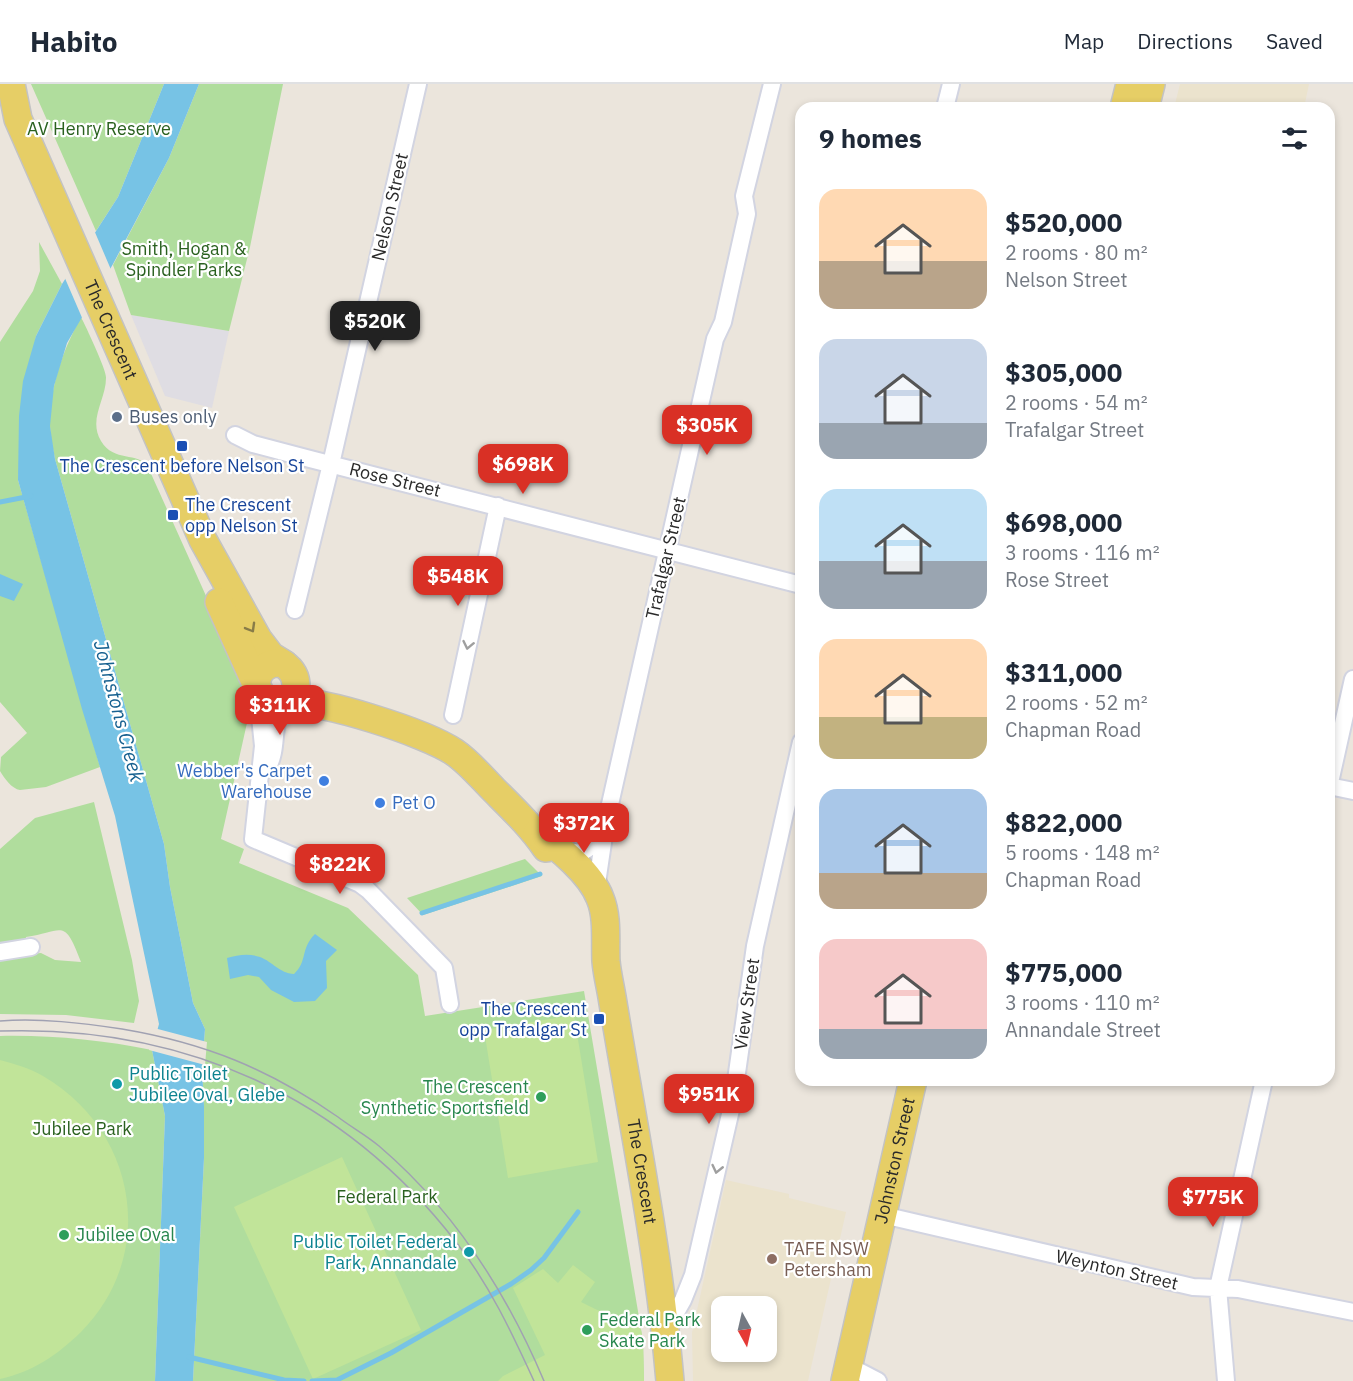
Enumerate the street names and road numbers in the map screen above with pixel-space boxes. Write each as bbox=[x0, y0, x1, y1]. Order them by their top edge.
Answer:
street label: Nelson Street bbox=[366, 151, 413, 263]
street label: The Crescent bbox=[79, 276, 143, 383]
street label: Rose Street bbox=[347, 457, 443, 502]
street label: Trafalgar Street bbox=[640, 494, 691, 622]
street label: View Street bbox=[729, 956, 764, 1051]
street label: Johnston Street bbox=[869, 1095, 920, 1226]
street label: The Crescent bbox=[622, 1117, 662, 1226]
street label: Weynton Street bbox=[1054, 1244, 1181, 1295]

